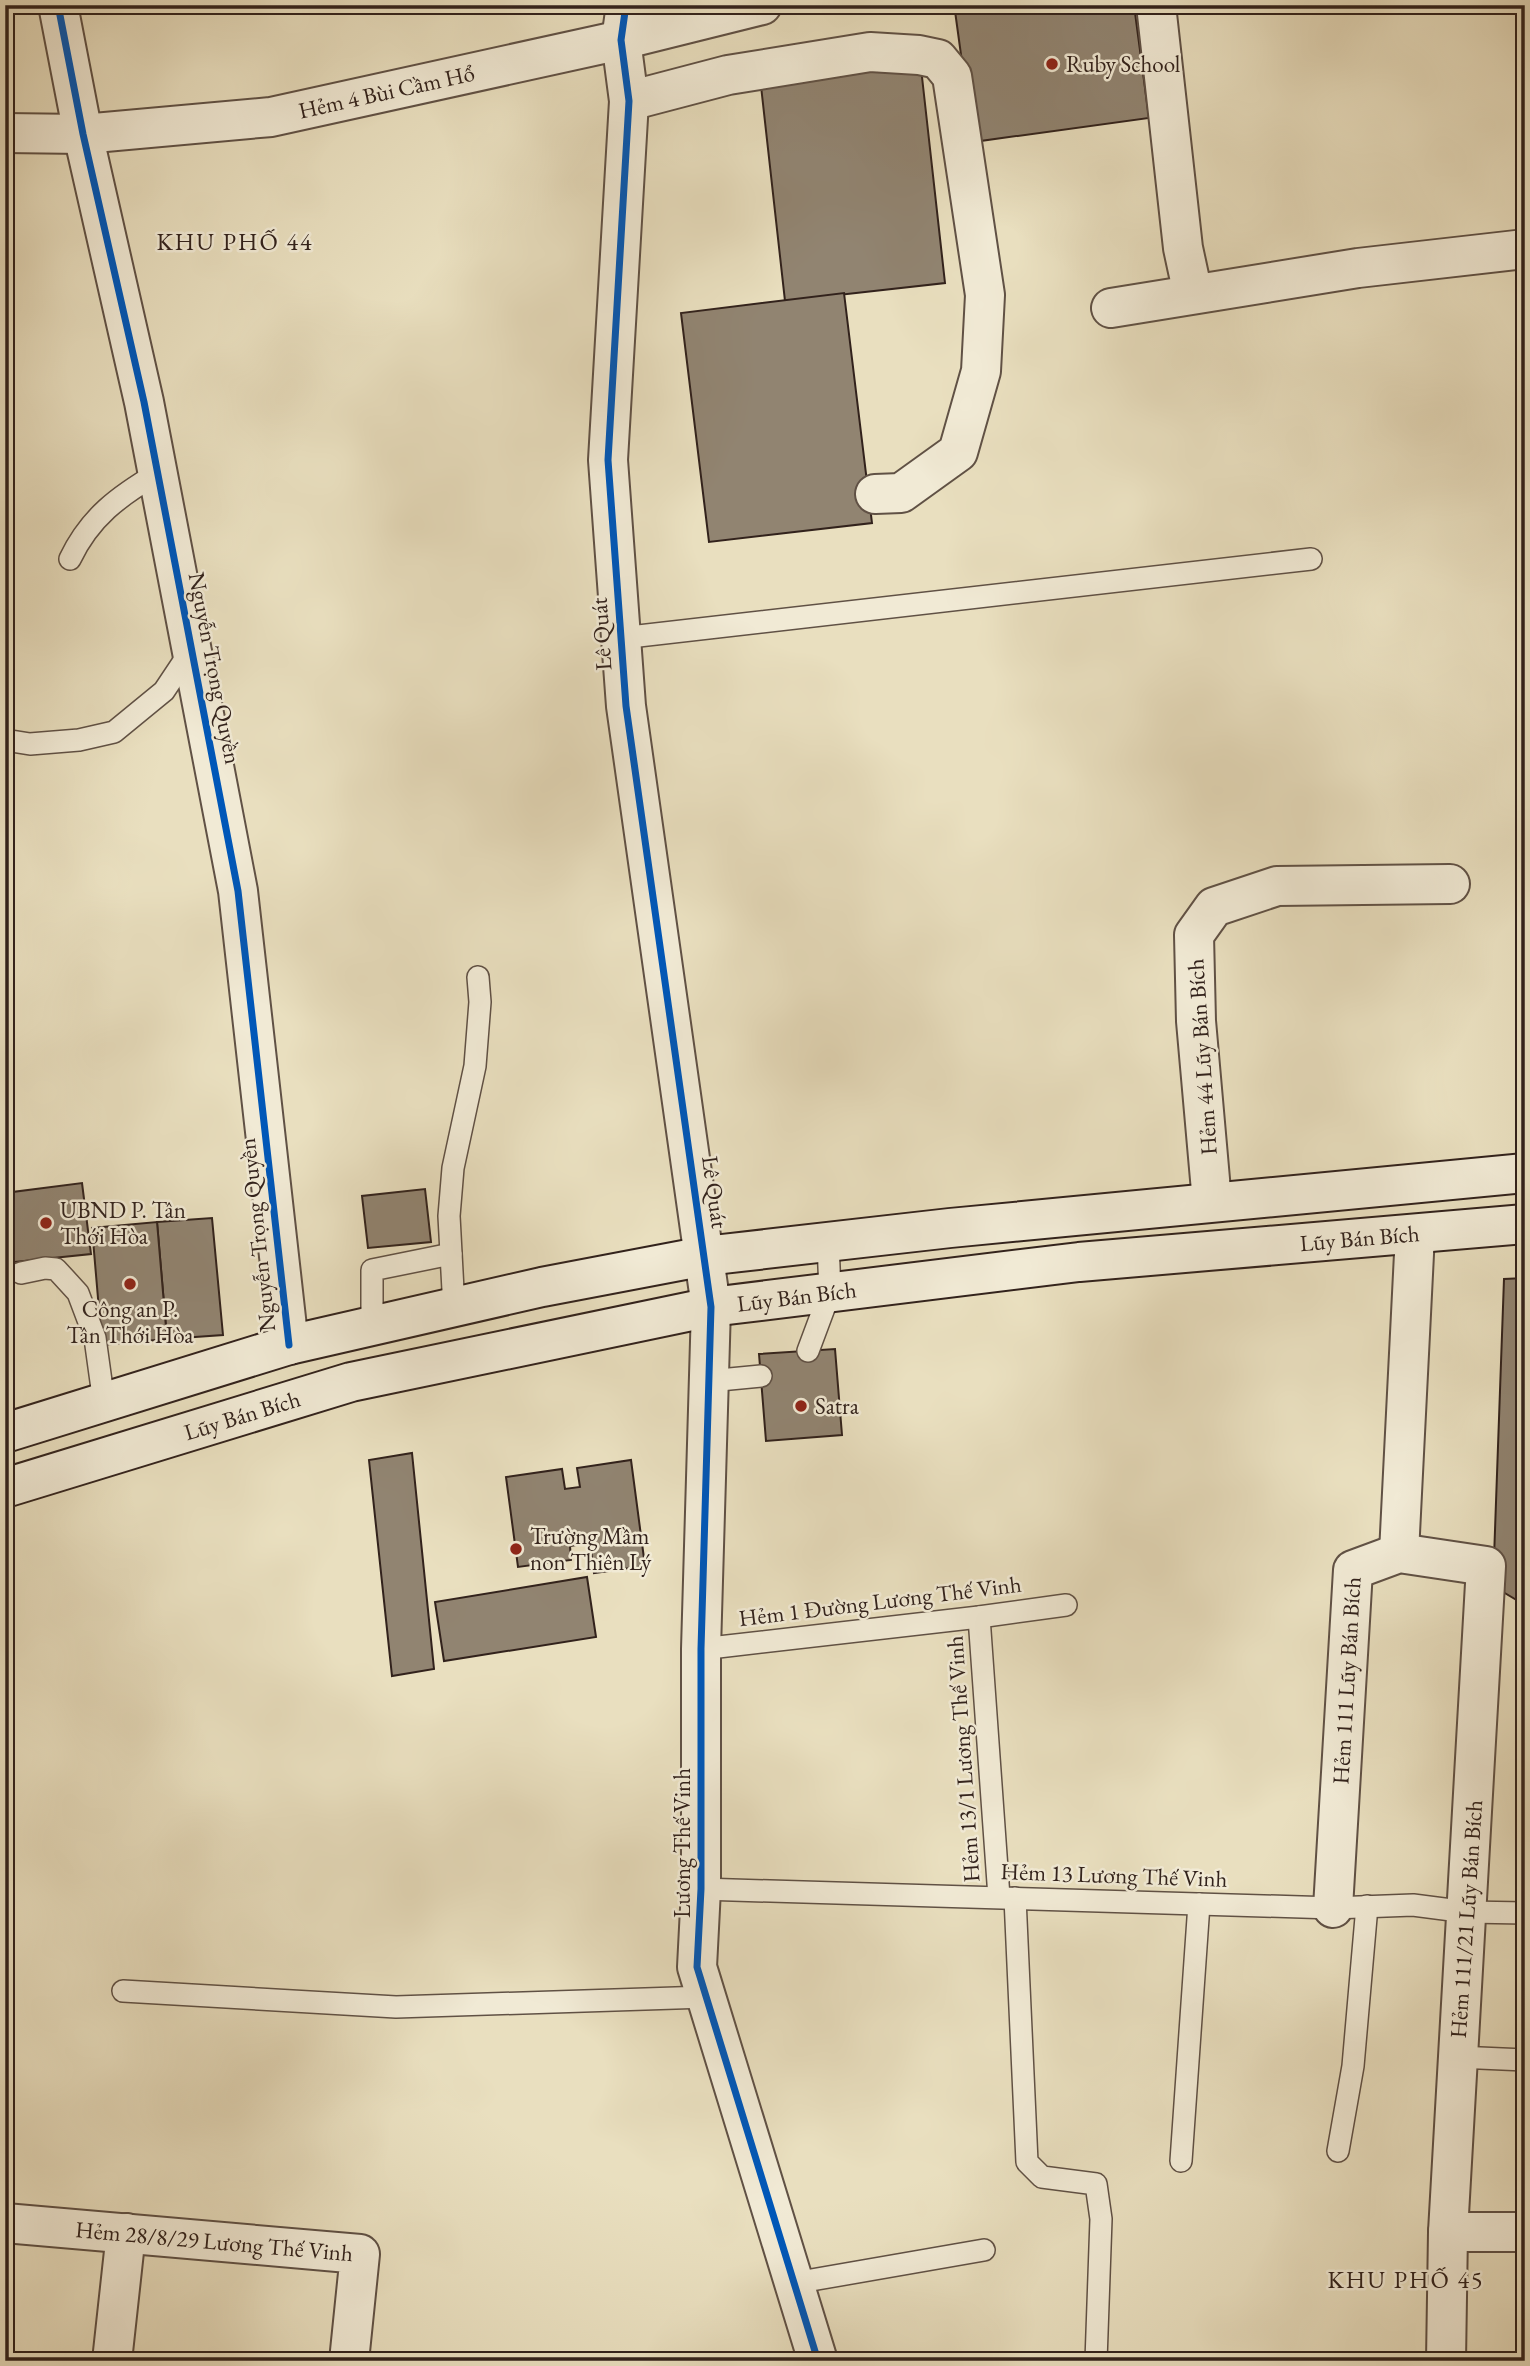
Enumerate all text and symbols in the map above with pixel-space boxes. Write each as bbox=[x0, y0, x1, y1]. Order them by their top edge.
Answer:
place label: Ruby School bbox=[1066, 49, 1181, 79]
marker: Ruby School bbox=[1044, 56, 1060, 72]
street label: Hẻm 4 Bùi Cầm Hổ bbox=[295, 58, 477, 126]
district label: KHU PHỐ 44 bbox=[156, 226, 314, 257]
street label: Nguyễn Trọng Quyền bbox=[182, 570, 248, 766]
street label: Lê Quát bbox=[583, 596, 619, 671]
street label: Hẻm 44 Lũy Bán Bích bbox=[1180, 958, 1224, 1156]
street label: Nguyễn Trọng Quyền bbox=[232, 1137, 282, 1333]
street label: Lê Quát bbox=[695, 1154, 735, 1231]
place label: UBND P. Tân Thới Hòa bbox=[60, 1195, 186, 1251]
marker: UBND P. Tân Thới Hòa bbox=[38, 1215, 54, 1231]
street label: Lũy Bán Bích bbox=[1299, 1218, 1421, 1258]
street label: Lũy Bán Bích bbox=[735, 1274, 858, 1319]
marker: Công an P. Tân Thới Hòa bbox=[122, 1276, 138, 1292]
place label: Công an P. Tân Thới Hòa bbox=[67, 1294, 194, 1350]
street label: Lũy Bán Bích bbox=[180, 1383, 304, 1447]
place label: Satra bbox=[815, 1391, 860, 1421]
marker: Satra bbox=[793, 1398, 809, 1414]
place label: Trường Mầm non Thiên Lý bbox=[530, 1521, 652, 1577]
marker: Trường Mầm non Thiên Lý bbox=[508, 1541, 524, 1557]
street label: Hẻm 1 Đường Lương Thế Vinh bbox=[737, 1569, 1023, 1633]
street label: Hẻm 111 Lũy Bán Bích bbox=[1325, 1576, 1368, 1785]
street label: Hẻm 13/1 Lương Thế Vinh bbox=[939, 1635, 987, 1883]
street label: Lương Thế Vinh bbox=[667, 1768, 697, 1918]
street label: Hẻm 111/21 Lũy Bán Bích bbox=[1443, 1799, 1489, 2039]
street label: Hẻm 13 Lương Thế Vinh bbox=[1000, 1856, 1228, 1894]
street label: Hẻm 28/8/29 Lương Thế Vinh bbox=[74, 2214, 354, 2268]
district label: KHU PHỐ 45 bbox=[1327, 2264, 1485, 2295]

